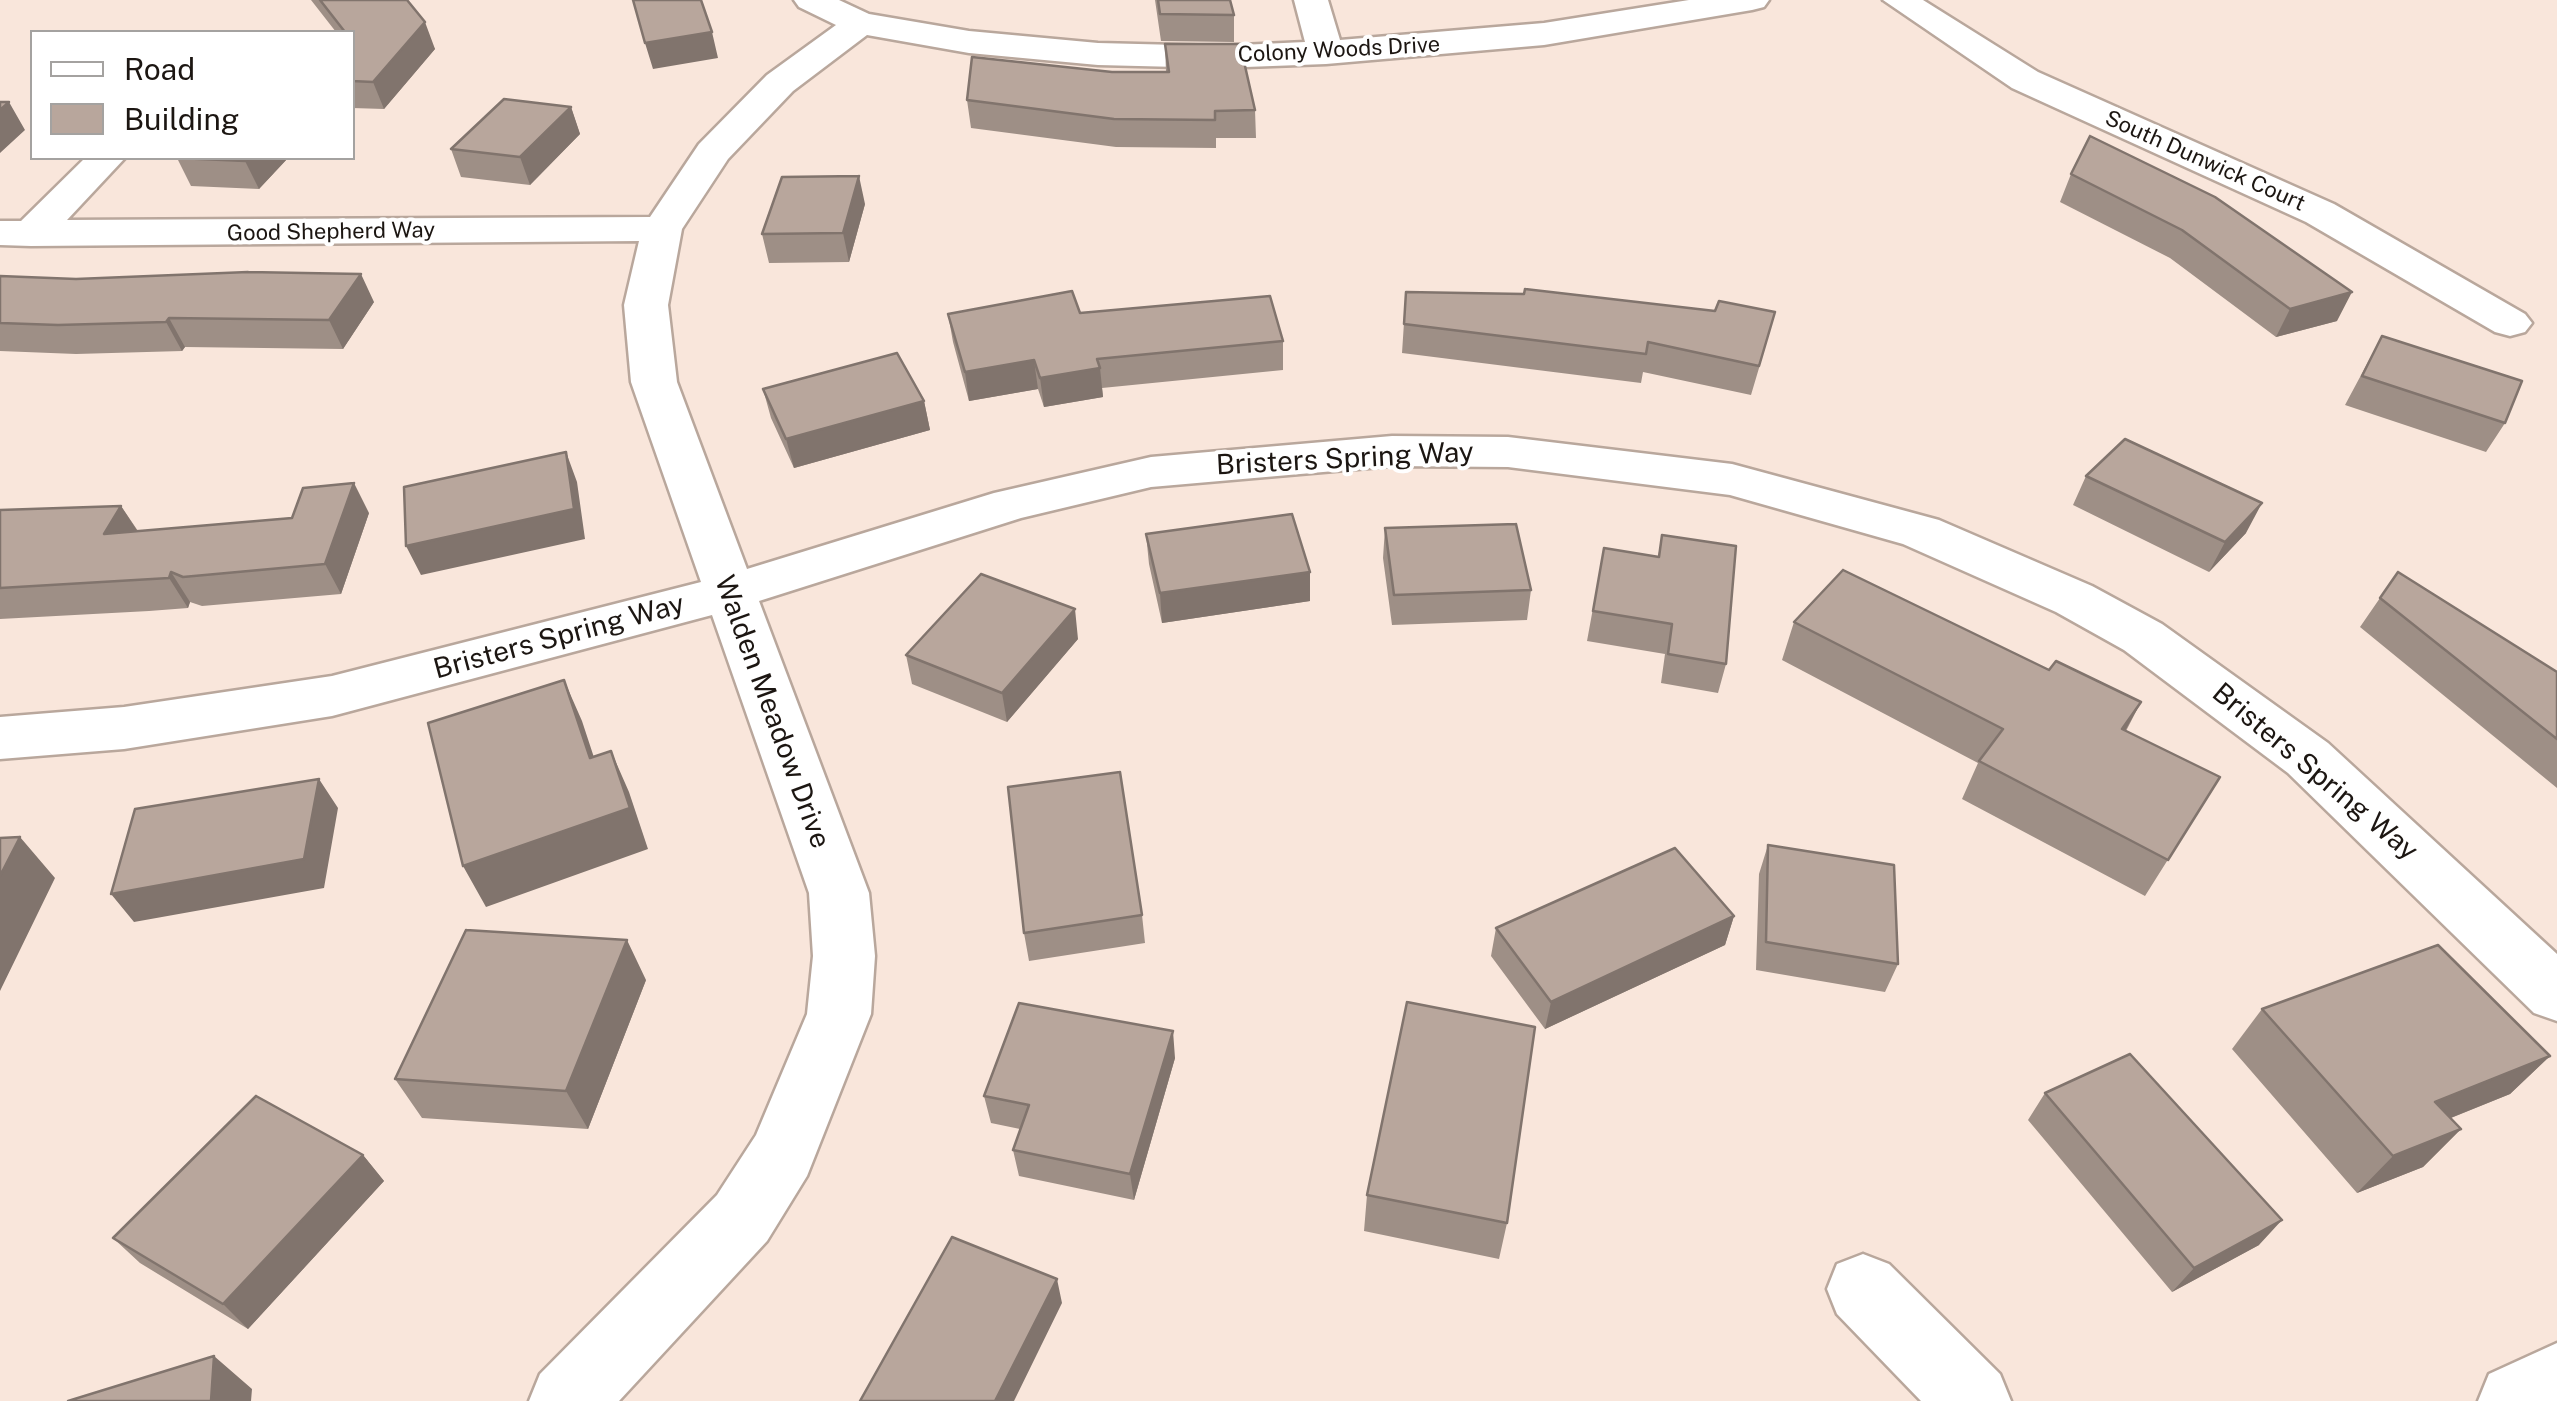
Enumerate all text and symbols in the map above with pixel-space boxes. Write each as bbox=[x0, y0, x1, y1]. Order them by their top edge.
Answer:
legend bbox=[30, 30, 355, 160]
street label: Colony Woods Drive bbox=[1237, 32, 1441, 68]
text: Road bbox=[124, 51, 195, 87]
text: Building bbox=[124, 101, 239, 137]
street label: South Dunwick Court bbox=[2101, 105, 2309, 217]
street label: Good Shepherd Way bbox=[227, 217, 435, 247]
street label: Bristers Spring Way bbox=[1215, 435, 1475, 483]
street label: Walden Meadow Drive bbox=[707, 571, 837, 853]
street label: Bristers Spring Way bbox=[430, 587, 688, 687]
street label: Bristers Spring Way bbox=[2205, 676, 2425, 868]

